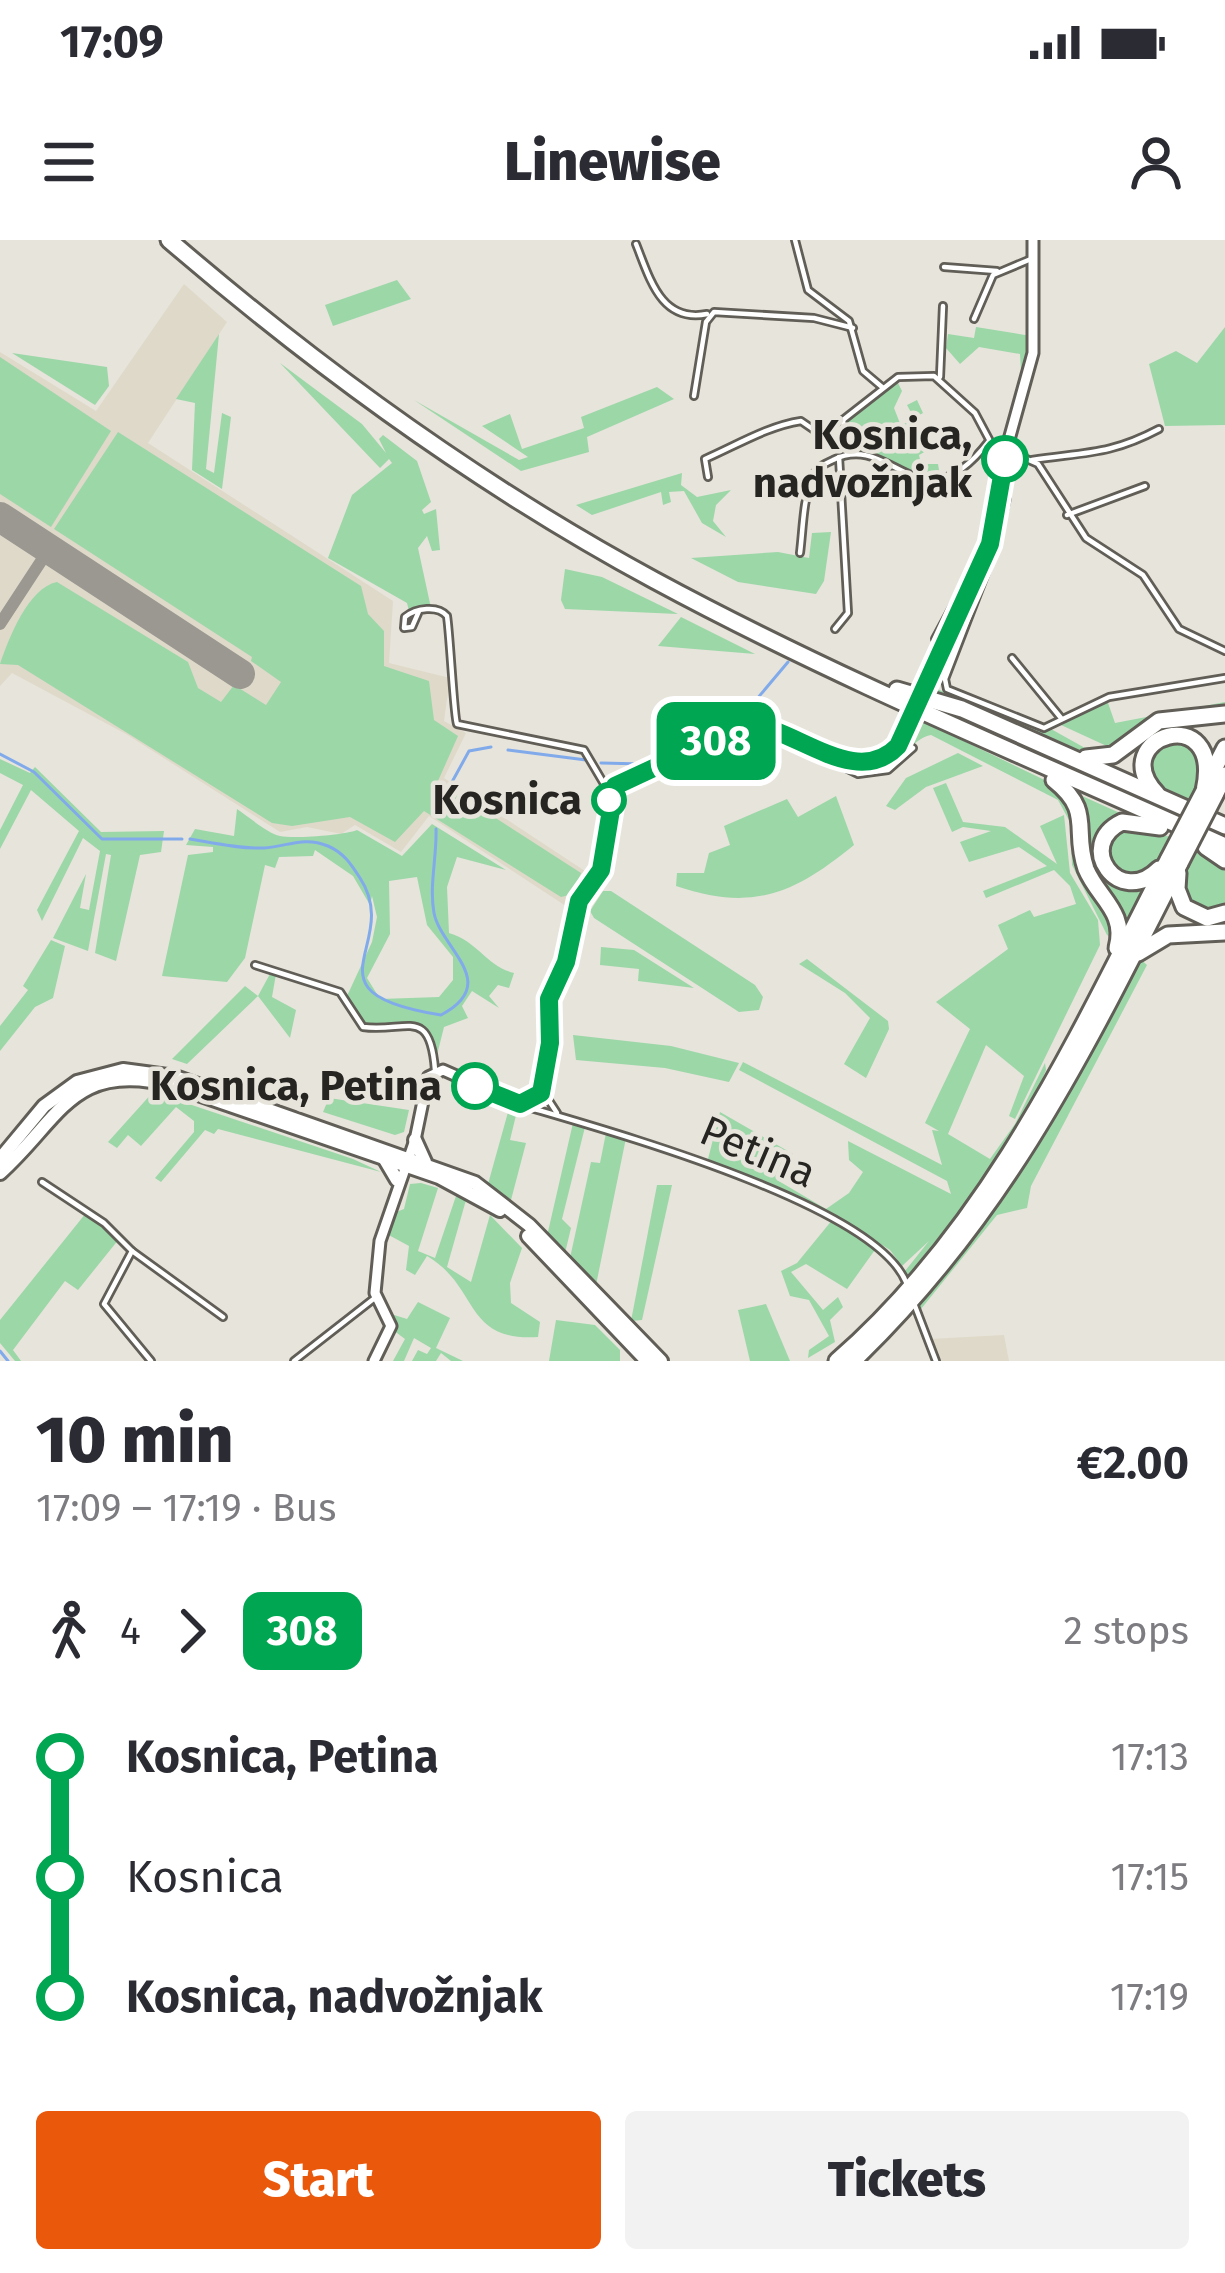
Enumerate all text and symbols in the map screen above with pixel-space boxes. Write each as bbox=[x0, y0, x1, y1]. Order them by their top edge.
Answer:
text: 17:09 bbox=[60, 15, 164, 69]
icon: menu bbox=[36, 129, 102, 195]
icon: person bbox=[1123, 129, 1189, 195]
text: Linewise bbox=[504, 130, 721, 194]
place label: Kosnica, nadvožnjak bbox=[753, 410, 973, 508]
marker: Kosnica, nadvožnjak bbox=[983, 437, 1027, 481]
line badge: 308 bbox=[647, 702, 785, 780]
text: 308 bbox=[681, 716, 751, 766]
place label: Kosnica bbox=[433, 775, 582, 825]
marker: Kosnica bbox=[593, 784, 625, 816]
place label: Kosnica, Petina bbox=[150, 1061, 442, 1111]
marker: Kosnica, Petina bbox=[453, 1064, 497, 1108]
street label: Petina bbox=[693, 1105, 823, 1199]
text: 10 min bbox=[36, 1400, 234, 1479]
text: €2.00 bbox=[1077, 1436, 1189, 1490]
text: 17:09 – 17:19 · Bus bbox=[36, 1485, 336, 1531]
icon: walk bbox=[36, 1598, 102, 1664]
icon: forward bbox=[159, 1598, 225, 1664]
text: 308 bbox=[267, 1606, 338, 1656]
text: 4 bbox=[120, 1608, 141, 1654]
text: 2 stops bbox=[1063, 1608, 1189, 1654]
text: Kosnica, Petina bbox=[126, 1730, 439, 1784]
text: 17:13 bbox=[1111, 1734, 1189, 1780]
text: Kosnica bbox=[126, 1850, 284, 1904]
text: 17:15 bbox=[1111, 1854, 1189, 1900]
text: Kosnica, nadvožnjak bbox=[126, 1970, 543, 2024]
text: 17:19 bbox=[1110, 1974, 1189, 2020]
button: Start bbox=[36, 2111, 601, 2249]
button: Tickets bbox=[625, 2111, 1189, 2249]

